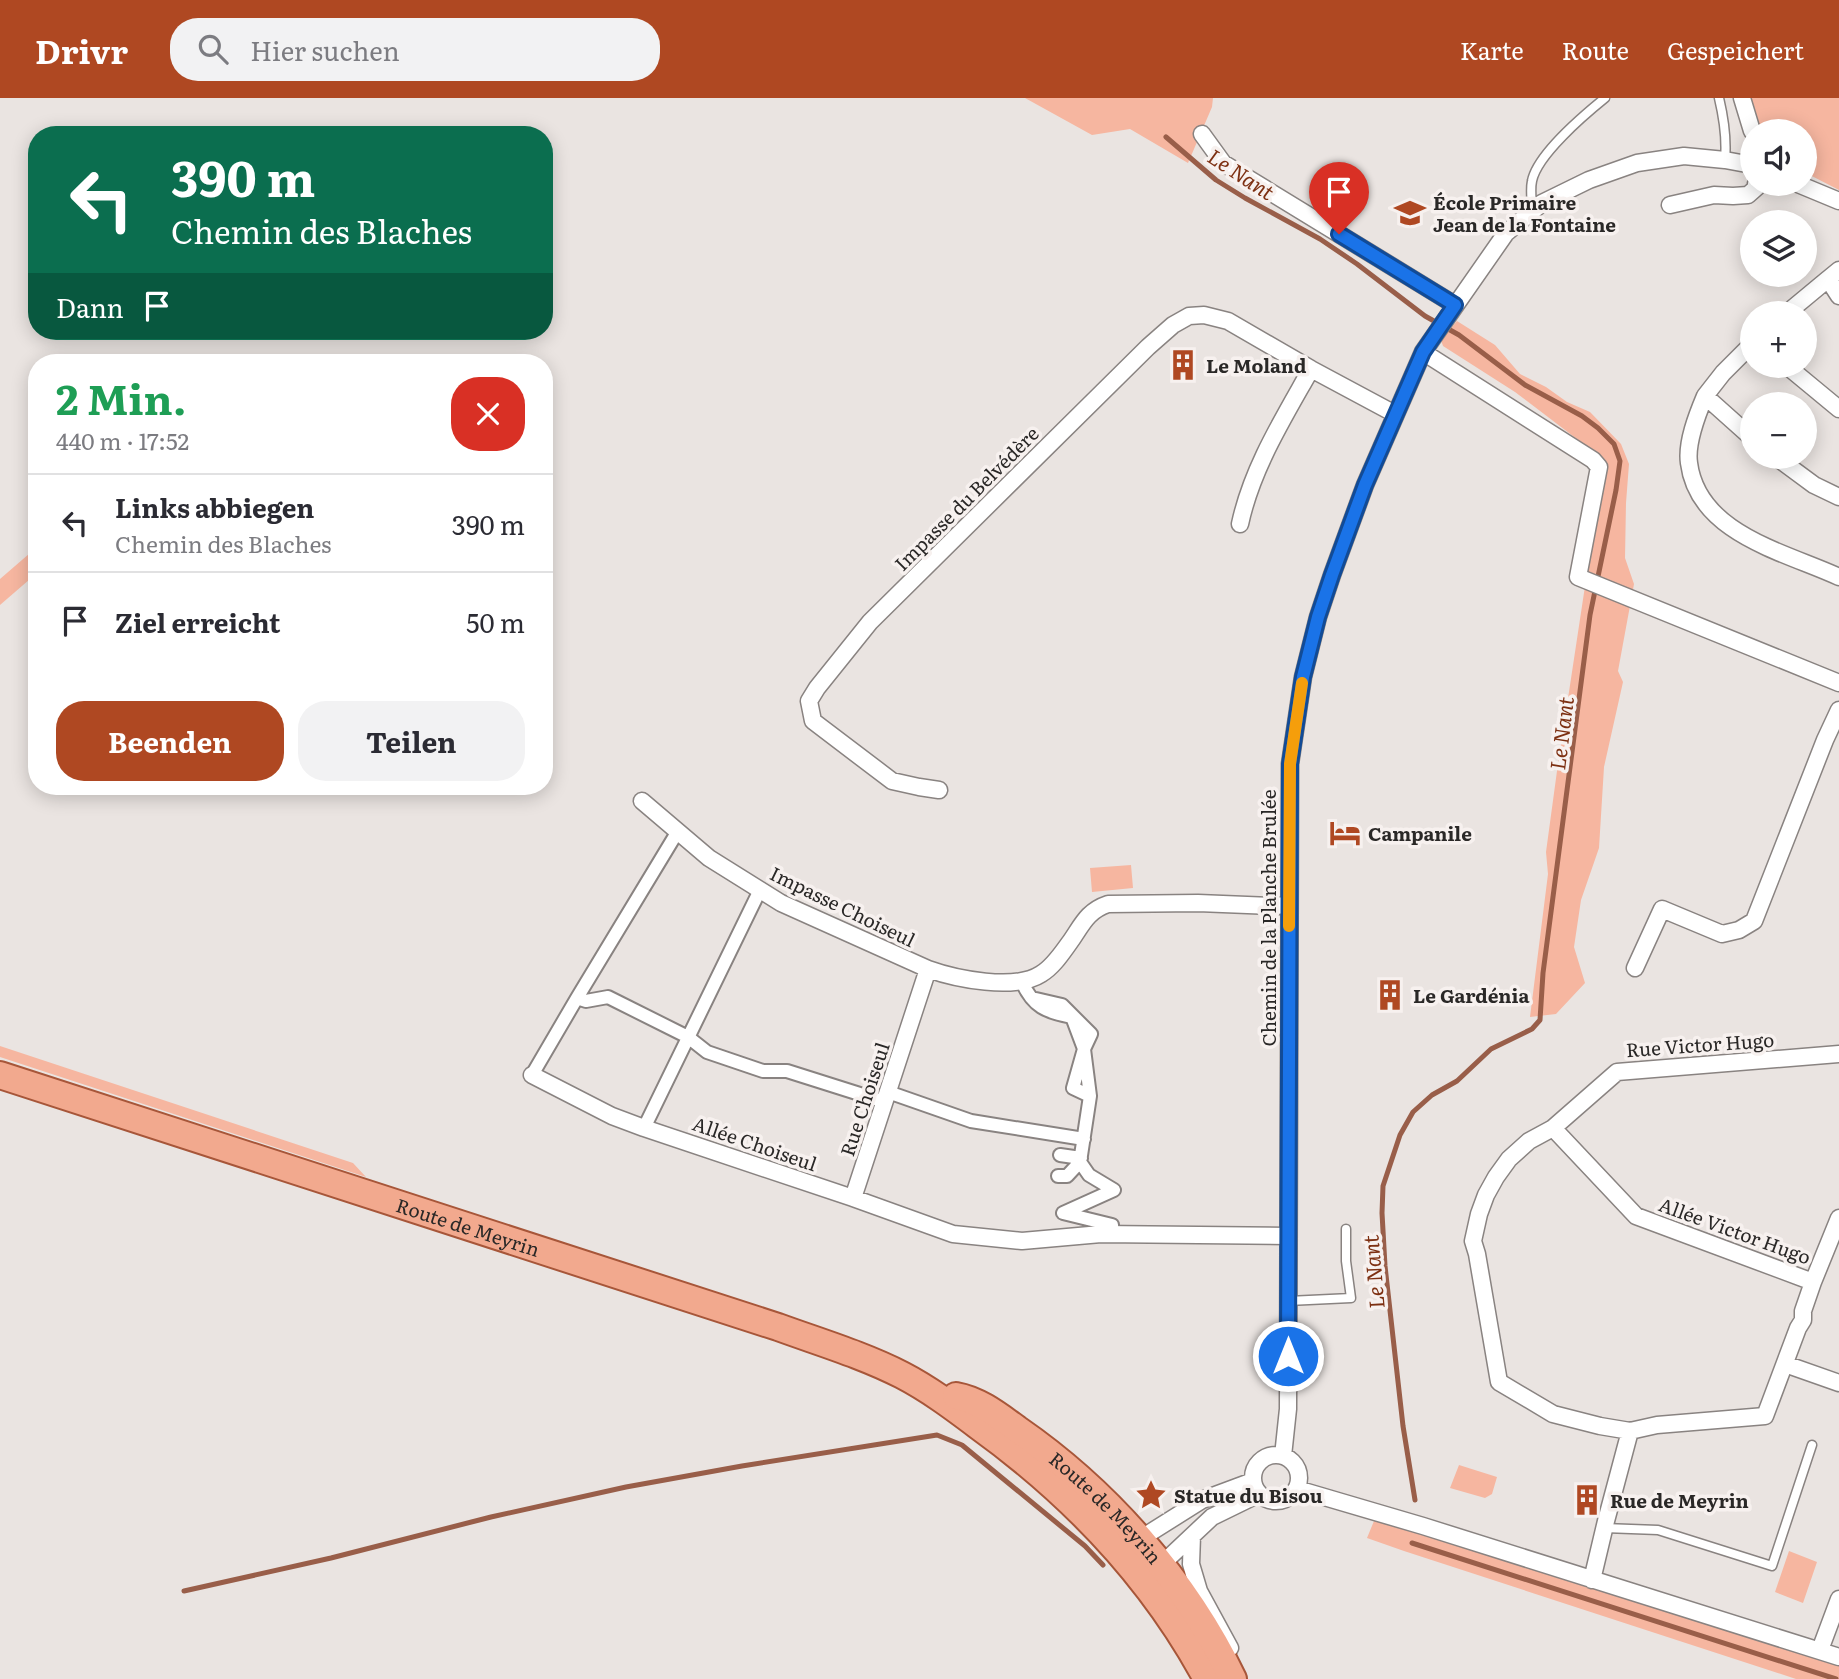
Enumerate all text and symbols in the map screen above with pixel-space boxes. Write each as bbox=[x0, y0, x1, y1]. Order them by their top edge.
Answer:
search box bbox=[170, 18, 660, 81]
text: Drivr bbox=[35, 25, 128, 74]
icon: search bbox=[194, 30, 232, 68]
text: Hier suchen bbox=[250, 30, 400, 69]
text: Karte bbox=[1460, 32, 1524, 67]
text: Route bbox=[1562, 32, 1629, 67]
text: Gespeichert bbox=[1667, 32, 1804, 67]
map controls bbox=[1740, 119, 1817, 469]
button: sound bbox=[1740, 119, 1817, 196]
text: 390 m bbox=[171, 139, 315, 212]
water label: Le Nant bbox=[1203, 140, 1282, 206]
icon: left bbox=[56, 154, 147, 245]
pin bbox=[1309, 162, 1369, 234]
icon: arrive bbox=[1320, 173, 1358, 211]
place label: École Primaire Jean de la Fontaine bbox=[1433, 188, 1616, 238]
school or university icon: École Primaire Jean de la Fontaine bbox=[1393, 196, 1427, 230]
text: Chemin des Blaches bbox=[171, 206, 472, 254]
button: layers bbox=[1740, 210, 1817, 287]
text: Dann bbox=[56, 287, 124, 326]
icon: arrive bbox=[138, 287, 176, 325]
button: + bbox=[1740, 301, 1817, 378]
building icon: Le Moland bbox=[1166, 348, 1200, 382]
place label: Le Moland bbox=[1206, 351, 1307, 379]
text: 2 Min. bbox=[56, 366, 187, 428]
button: close bbox=[451, 377, 525, 451]
button: − bbox=[1740, 392, 1817, 469]
street label: Impasse du Belvédère bbox=[887, 419, 1045, 577]
text: 440 m · 17:52 bbox=[56, 423, 189, 457]
text: Links abbiegen bbox=[115, 487, 314, 526]
icon: left bbox=[56, 504, 94, 542]
text: 390 m bbox=[452, 504, 525, 543]
text: Chemin des Blaches bbox=[115, 526, 331, 560]
icon: arrive bbox=[56, 602, 94, 640]
text: Ziel erreicht bbox=[115, 602, 280, 641]
text: 50 m bbox=[466, 602, 525, 641]
water label: Le Nant bbox=[1540, 694, 1580, 772]
button: Beenden bbox=[56, 701, 284, 781]
button: Teilen bbox=[298, 701, 525, 781]
street label: Chemin de la Planche Brulée bbox=[1254, 789, 1282, 1047]
hotel icon: Campanile bbox=[1328, 816, 1362, 850]
place label: Campanile bbox=[1368, 819, 1472, 847]
street label: Impasse Choiseul bbox=[766, 859, 920, 953]
building icon: Le Gardénia bbox=[1373, 978, 1407, 1012]
place label: Le Gardénia bbox=[1413, 981, 1529, 1009]
street label: Rue Victor Hugo bbox=[1625, 1025, 1775, 1063]
street label: Rue Choiseul bbox=[832, 1038, 896, 1160]
street label: Allée Choiseul bbox=[689, 1109, 821, 1177]
street label: Route de Meyrin bbox=[393, 1190, 543, 1263]
street label: Allée Victor Hugo bbox=[1655, 1190, 1815, 1270]
water label: Le Nant bbox=[1353, 1233, 1391, 1310]
position arrow bbox=[1251, 1319, 1325, 1393]
street label: Route de Meyrin bbox=[1044, 1445, 1169, 1570]
place icon: Statue du Bisou bbox=[1134, 1478, 1168, 1512]
place label: Statue du Bisou bbox=[1174, 1481, 1323, 1509]
building icon: Rue de Meyrin bbox=[1570, 1483, 1604, 1517]
place label: Rue de Meyrin bbox=[1610, 1486, 1749, 1514]

